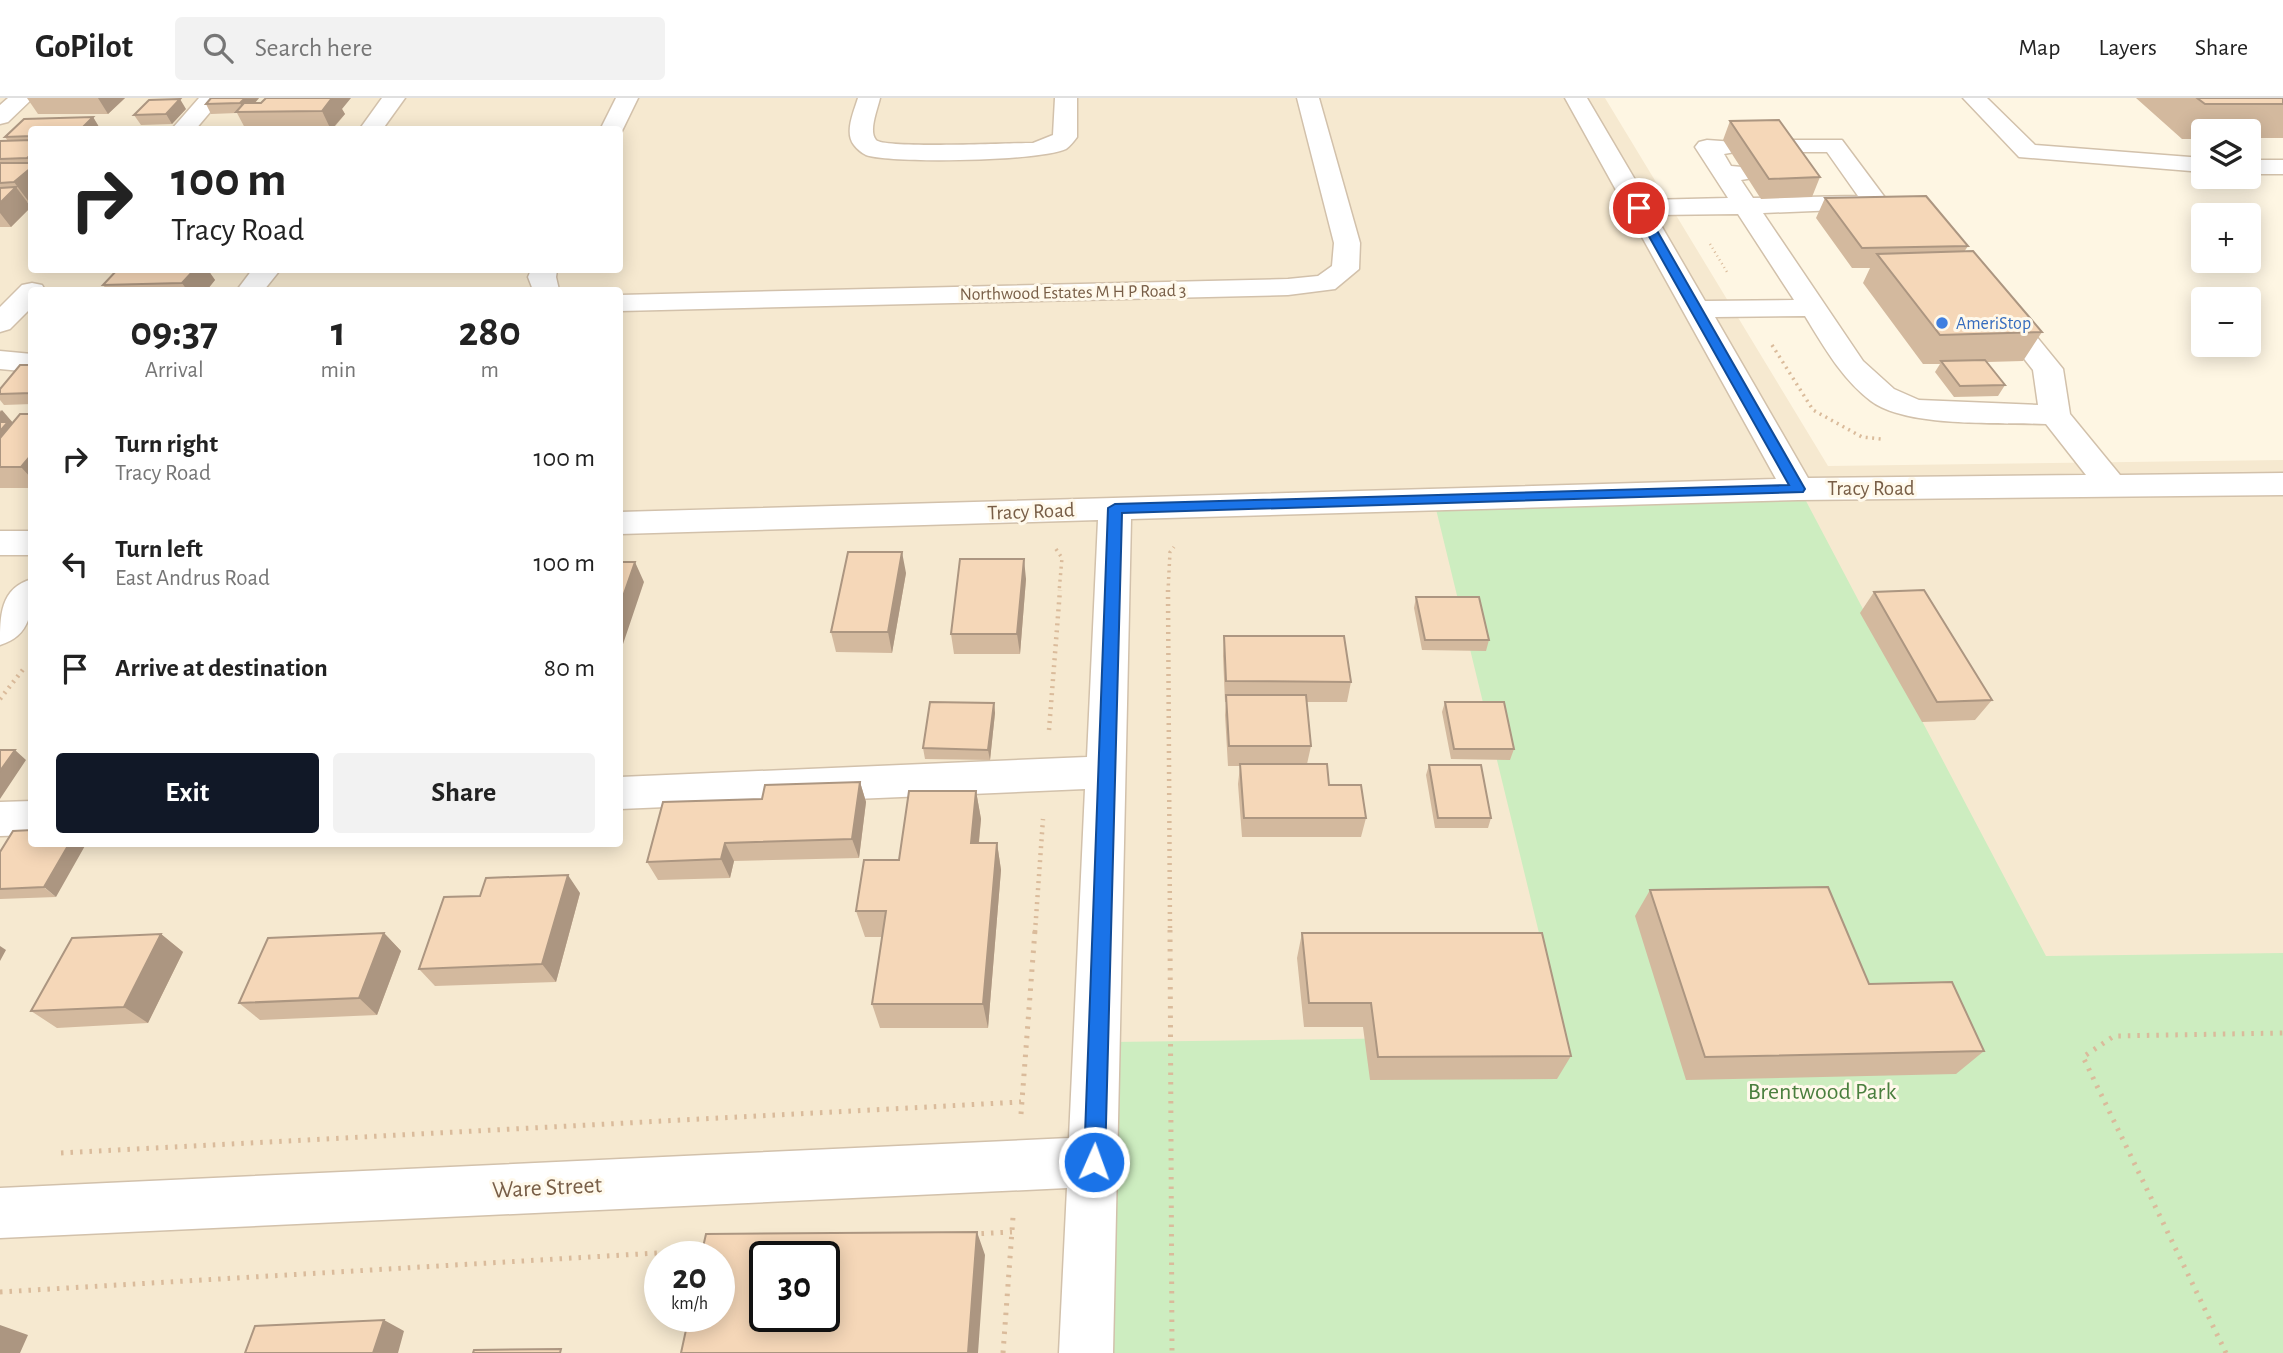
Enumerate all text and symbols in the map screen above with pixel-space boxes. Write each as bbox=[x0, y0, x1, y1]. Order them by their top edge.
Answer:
search box bbox=[175, 17, 665, 80]
icon: search bbox=[199, 29, 237, 67]
text: GoPilot bbox=[35, 31, 133, 64]
text: Search here bbox=[255, 35, 372, 61]
text: Map bbox=[2018, 36, 2060, 60]
text: Layers bbox=[2098, 36, 2157, 60]
text: Share bbox=[2195, 36, 2248, 60]
map controls bbox=[2191, 119, 2261, 357]
button: layers bbox=[2191, 119, 2261, 189]
icon: right bbox=[56, 154, 147, 245]
text: 100 m bbox=[171, 156, 287, 205]
pin bbox=[1609, 178, 1669, 238]
icon: arrive bbox=[1620, 189, 1658, 227]
button: + bbox=[2191, 203, 2261, 273]
text: Tracy Road bbox=[171, 214, 304, 246]
street label: Northwood Estates M H P Road 3 bbox=[959, 282, 1187, 304]
button: − bbox=[2191, 287, 2261, 357]
text: 09:37 bbox=[130, 311, 218, 353]
text: 1 bbox=[331, 311, 346, 353]
text: 280 bbox=[458, 311, 521, 353]
marker: AmeriStop bbox=[1934, 315, 1950, 331]
place label: AmeriStop bbox=[1956, 315, 2031, 333]
text: Arrival bbox=[145, 359, 204, 382]
text: min bbox=[320, 359, 356, 382]
text: m bbox=[480, 359, 499, 382]
text: Turn right bbox=[115, 431, 218, 457]
icon: right bbox=[56, 440, 94, 478]
text: 100 m bbox=[534, 445, 595, 471]
text: Tracy Road bbox=[115, 462, 211, 485]
street label: Tracy Road bbox=[1827, 478, 1915, 499]
street label: Tracy Road bbox=[987, 499, 1075, 524]
text: Turn left bbox=[115, 536, 203, 562]
icon: left bbox=[56, 545, 94, 583]
text: 100 m bbox=[534, 550, 595, 576]
text: East Andrus Road bbox=[115, 567, 270, 590]
icon: arrive bbox=[56, 650, 94, 688]
text: Arrive at destination bbox=[115, 655, 328, 681]
text: 80 m bbox=[544, 655, 595, 681]
button: Exit bbox=[56, 753, 319, 833]
button: Share bbox=[333, 753, 595, 833]
park label: Brentwood Park bbox=[1748, 1080, 1896, 1104]
position arrow bbox=[1057, 1125, 1131, 1199]
street label: Ware Street bbox=[491, 1173, 603, 1203]
speed limit sign: 30 bbox=[749, 1241, 840, 1332]
text: 20 bbox=[672, 1260, 707, 1295]
text: km/h bbox=[671, 1295, 708, 1313]

